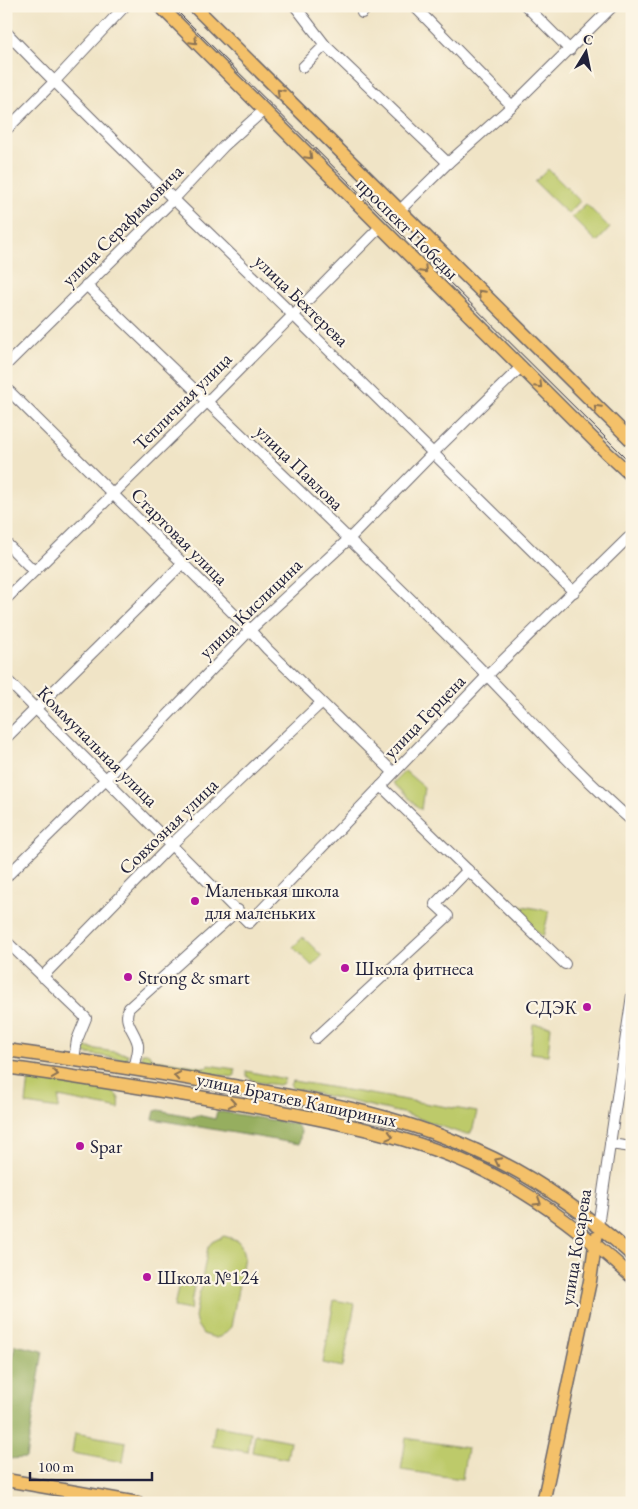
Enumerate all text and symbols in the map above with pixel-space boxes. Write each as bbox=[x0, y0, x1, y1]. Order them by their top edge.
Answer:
north arrow bbox=[560, 28, 610, 78]
text: С bbox=[582, 29, 595, 49]
one-way arrow bbox=[188, 35, 197, 44]
one-way arrow bbox=[276, 89, 285, 98]
one-way arrow bbox=[303, 150, 312, 159]
street label: улица Серафимовича bbox=[56, 159, 189, 292]
street label: проспект Победы bbox=[351, 172, 465, 285]
street label: улица Бехтерева bbox=[249, 249, 355, 352]
one-way arrow bbox=[418, 264, 427, 273]
one-way arrow bbox=[478, 290, 487, 299]
street label: Тепличная улица bbox=[128, 346, 237, 456]
one-way arrow bbox=[533, 379, 542, 388]
one-way arrow bbox=[593, 404, 602, 413]
street label: улица Павлова bbox=[250, 419, 349, 516]
street label: Стартовая улица bbox=[125, 482, 234, 591]
street label: улица Кислицина bbox=[193, 552, 308, 664]
street label: улица Герцена bbox=[378, 668, 471, 764]
street label: Коммунальная улица bbox=[32, 680, 164, 813]
street label: Совхозная улица bbox=[113, 772, 224, 880]
place label: Маленькая школа для маленьких bbox=[205, 878, 340, 925]
marker: Маленькая школа для маленьких bbox=[189, 895, 201, 907]
place label: Школа фитнеса bbox=[355, 956, 474, 981]
marker: Школа фитнеса bbox=[339, 962, 351, 974]
place label: Strong & smart bbox=[138, 965, 250, 990]
marker: Strong & smart bbox=[122, 971, 134, 983]
place label: СДЭК bbox=[525, 995, 577, 1020]
marker: СДЭК bbox=[581, 1001, 593, 1013]
street label: улица Братьев Кашириных bbox=[195, 1066, 400, 1133]
one-way arrow bbox=[50, 1068, 59, 1078]
one-way arrow bbox=[173, 1072, 182, 1082]
one-way arrow bbox=[228, 1097, 236, 1107]
one-way arrow bbox=[386, 1131, 394, 1141]
place label: Spar bbox=[90, 1134, 123, 1159]
marker: Spar bbox=[74, 1140, 86, 1152]
one-way arrow bbox=[495, 1157, 504, 1167]
street label: улица Косарева bbox=[554, 1187, 597, 1307]
one-way arrow bbox=[532, 1196, 542, 1205]
place label: Школа №124 bbox=[157, 1265, 260, 1290]
marker: Школа №124 bbox=[141, 1271, 153, 1283]
scale bar bbox=[30, 1449, 152, 1481]
text: 100 m bbox=[38, 1457, 75, 1476]

